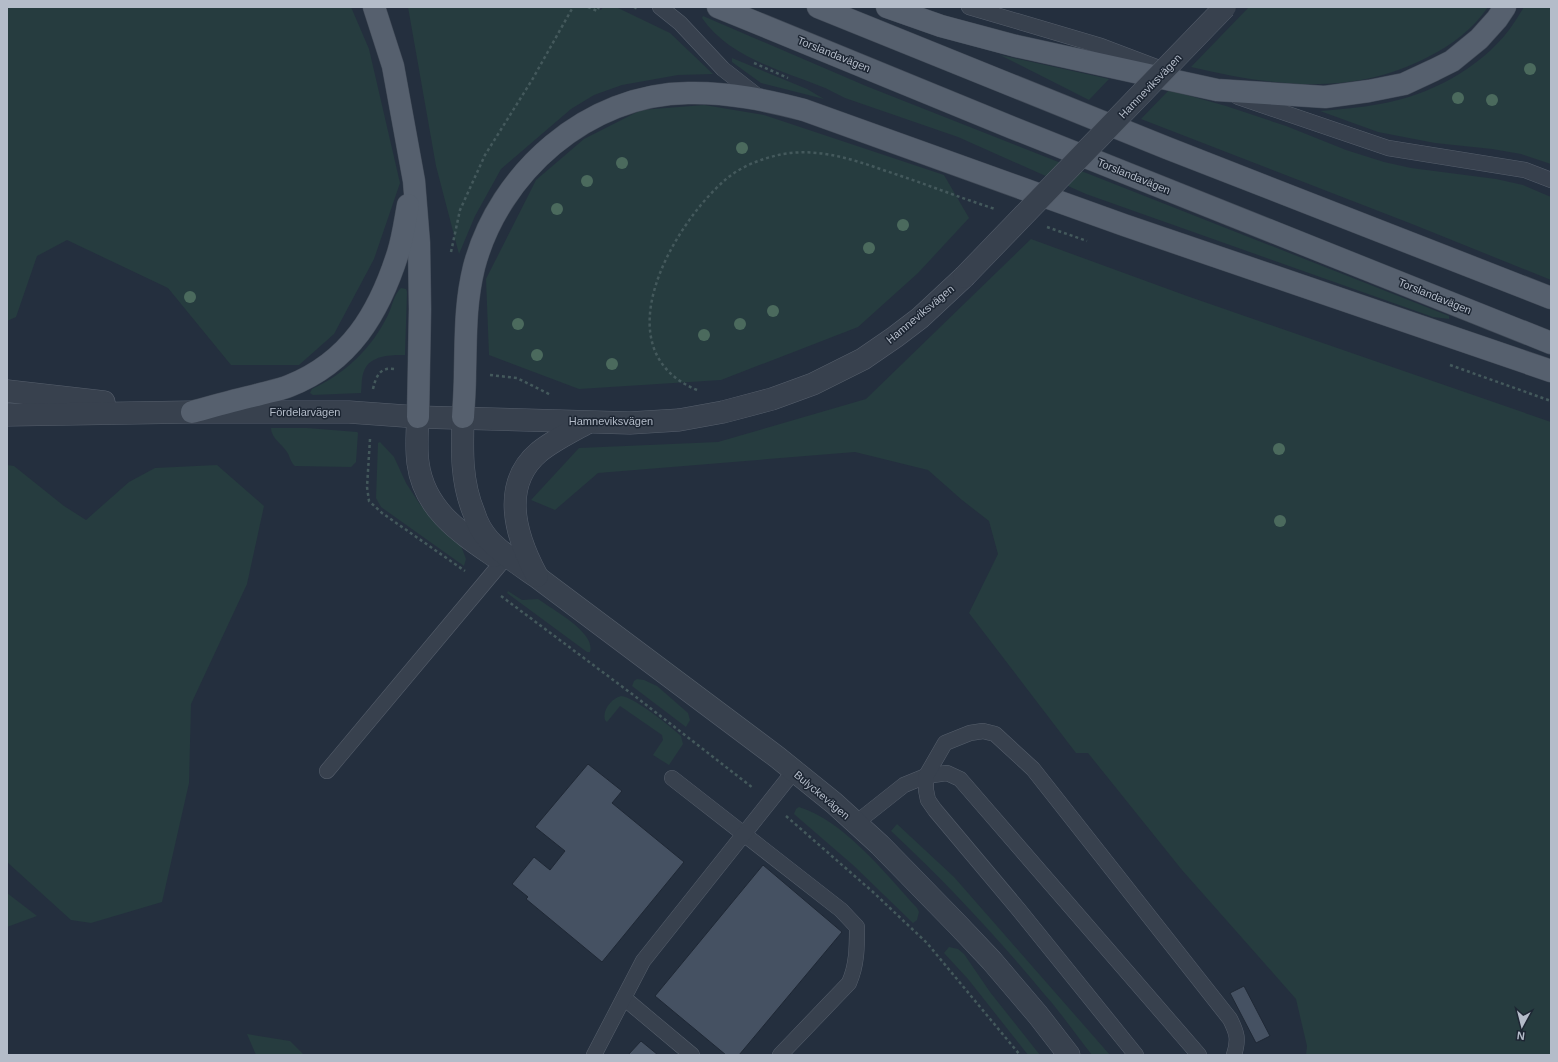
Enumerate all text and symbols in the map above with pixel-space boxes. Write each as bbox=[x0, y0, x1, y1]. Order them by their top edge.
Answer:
street label: Torslandavägen bbox=[796, 34, 872, 74]
street label: Hamneviksvägen bbox=[1116, 51, 1184, 121]
street label: Torslandavägen bbox=[1096, 156, 1172, 196]
street label: Torslandavägen bbox=[1397, 276, 1473, 316]
street label: Hamneviksvägen bbox=[884, 282, 956, 346]
street label: Fördelarvägen bbox=[270, 406, 340, 418]
street label: Hamneviksvägen bbox=[569, 415, 653, 427]
street label: Bulyckevägen bbox=[792, 768, 852, 822]
north arrow bbox=[1502, 1006, 1542, 1046]
text: N bbox=[1516, 1029, 1525, 1042]

